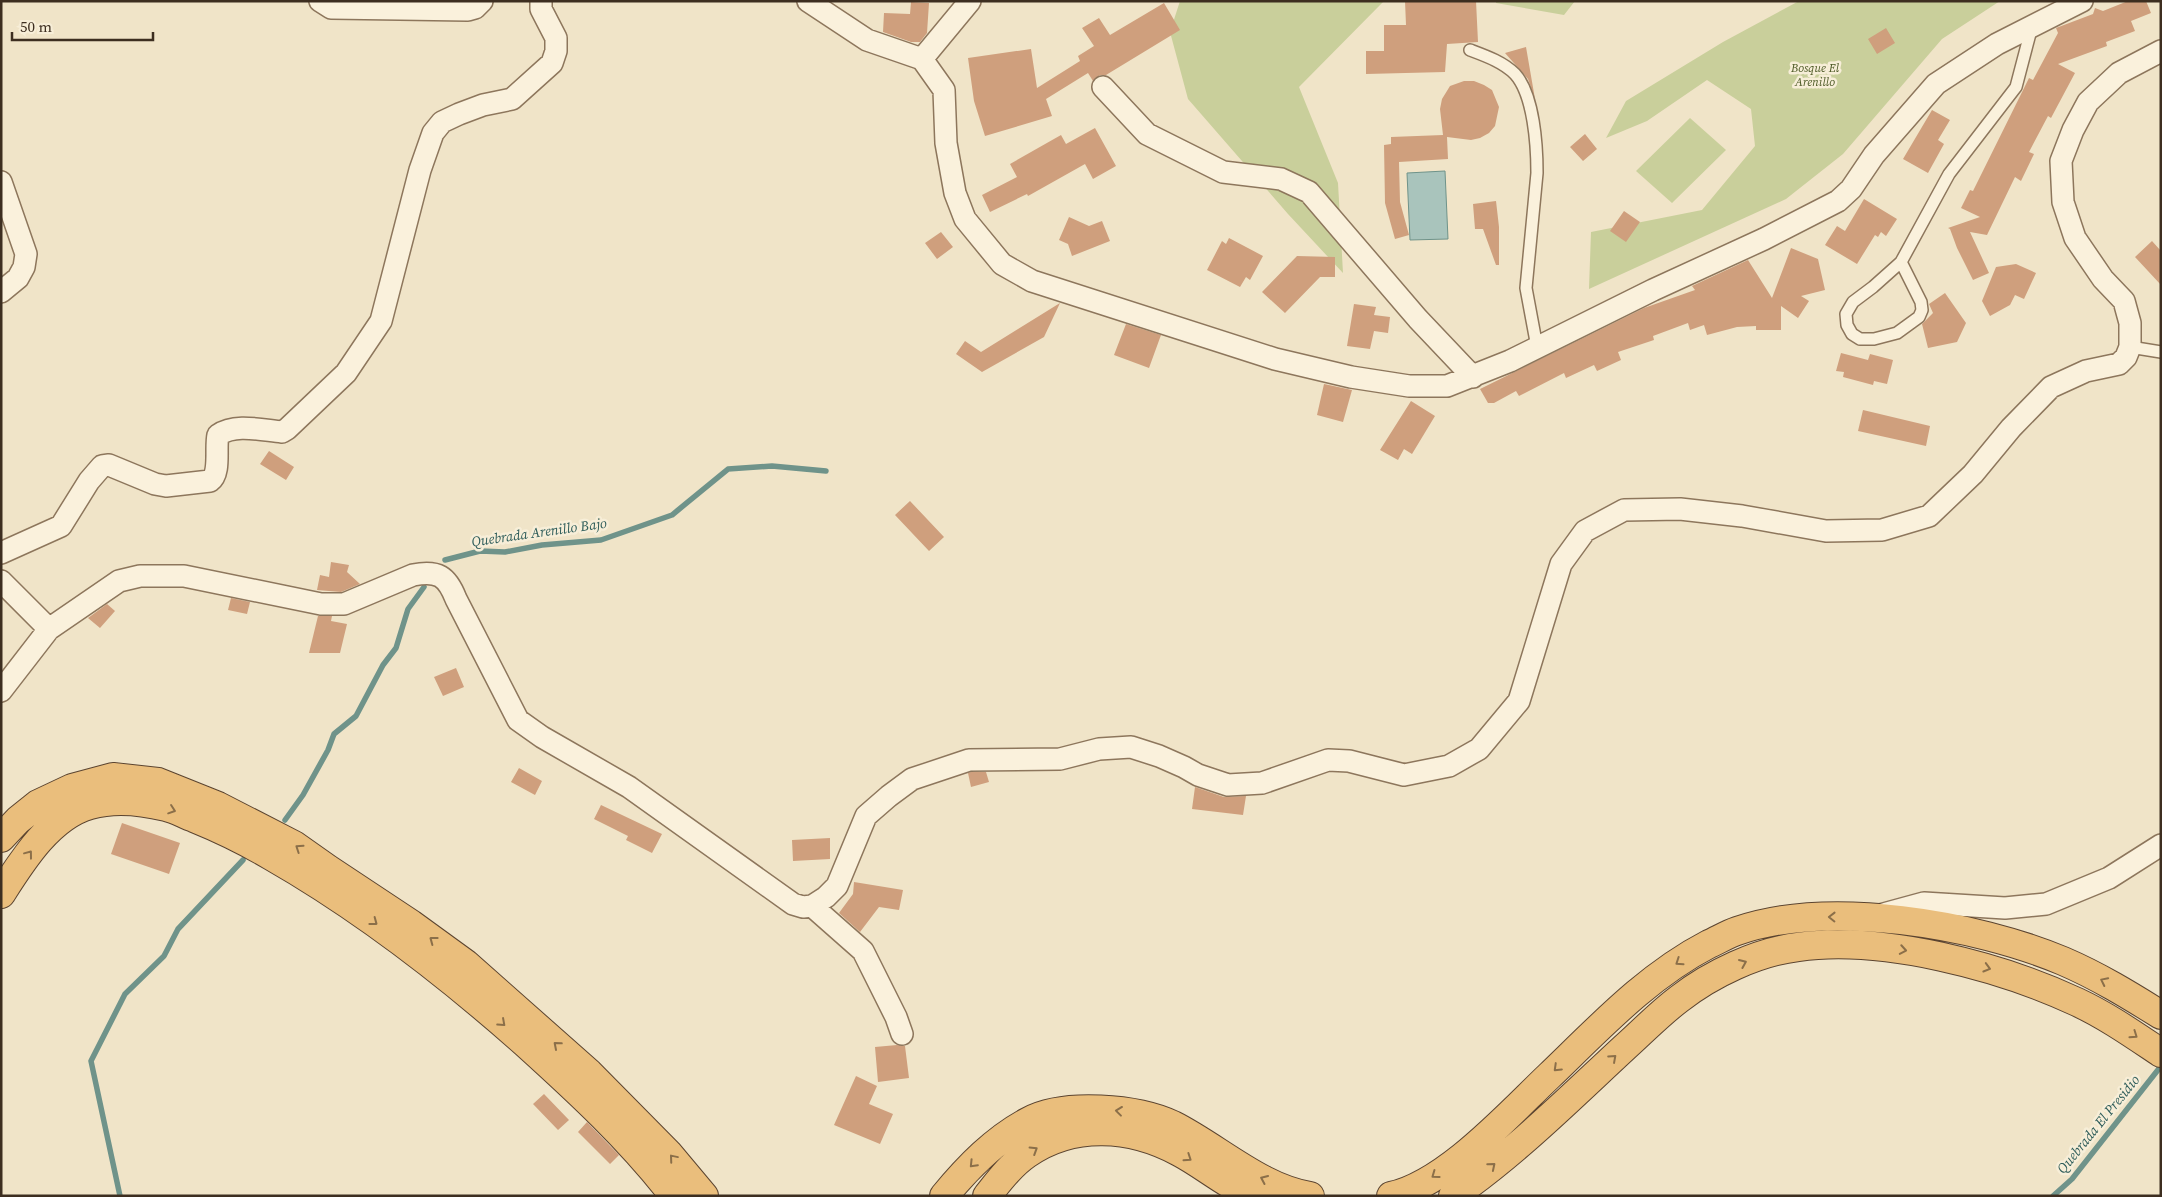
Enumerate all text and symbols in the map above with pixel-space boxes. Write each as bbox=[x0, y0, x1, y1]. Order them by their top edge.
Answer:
scale bar bbox=[12, 10, 154, 42]
text: 50 m bbox=[20, 16, 52, 37]
park label: Bosque El Arenillo bbox=[1790, 60, 1840, 90]
water label: Quebrada Arenillo Bajo bbox=[470, 513, 608, 551]
one-way arrow bbox=[167, 804, 175, 814]
one-way arrow bbox=[295, 845, 304, 854]
one-way arrow bbox=[24, 851, 32, 860]
one-way arrow bbox=[1828, 912, 1836, 922]
one-way arrow bbox=[368, 916, 378, 925]
one-way arrow bbox=[429, 937, 439, 946]
one-way arrow bbox=[1898, 945, 1907, 955]
one-way arrow bbox=[1675, 955, 1684, 965]
one-way arrow bbox=[1738, 958, 1747, 969]
one-way arrow bbox=[1982, 963, 1990, 973]
one-way arrow bbox=[2100, 977, 2109, 987]
one-way arrow bbox=[496, 1017, 505, 1026]
one-way arrow bbox=[2128, 1029, 2138, 1038]
one-way arrow bbox=[553, 1042, 562, 1051]
one-way arrow bbox=[1607, 1055, 1616, 1064]
one-way arrow bbox=[1554, 1062, 1563, 1071]
water label: Quebrada El Presidio bbox=[2052, 1070, 2144, 1178]
one-way arrow bbox=[1114, 1107, 1123, 1117]
one-way arrow bbox=[1029, 1146, 1038, 1156]
one-way arrow bbox=[1183, 1151, 1192, 1161]
one-way arrow bbox=[669, 1155, 678, 1164]
one-way arrow bbox=[969, 1158, 978, 1167]
one-way arrow bbox=[1486, 1163, 1495, 1172]
one-way arrow bbox=[1432, 1170, 1441, 1178]
one-way arrow bbox=[1260, 1175, 1269, 1185]

